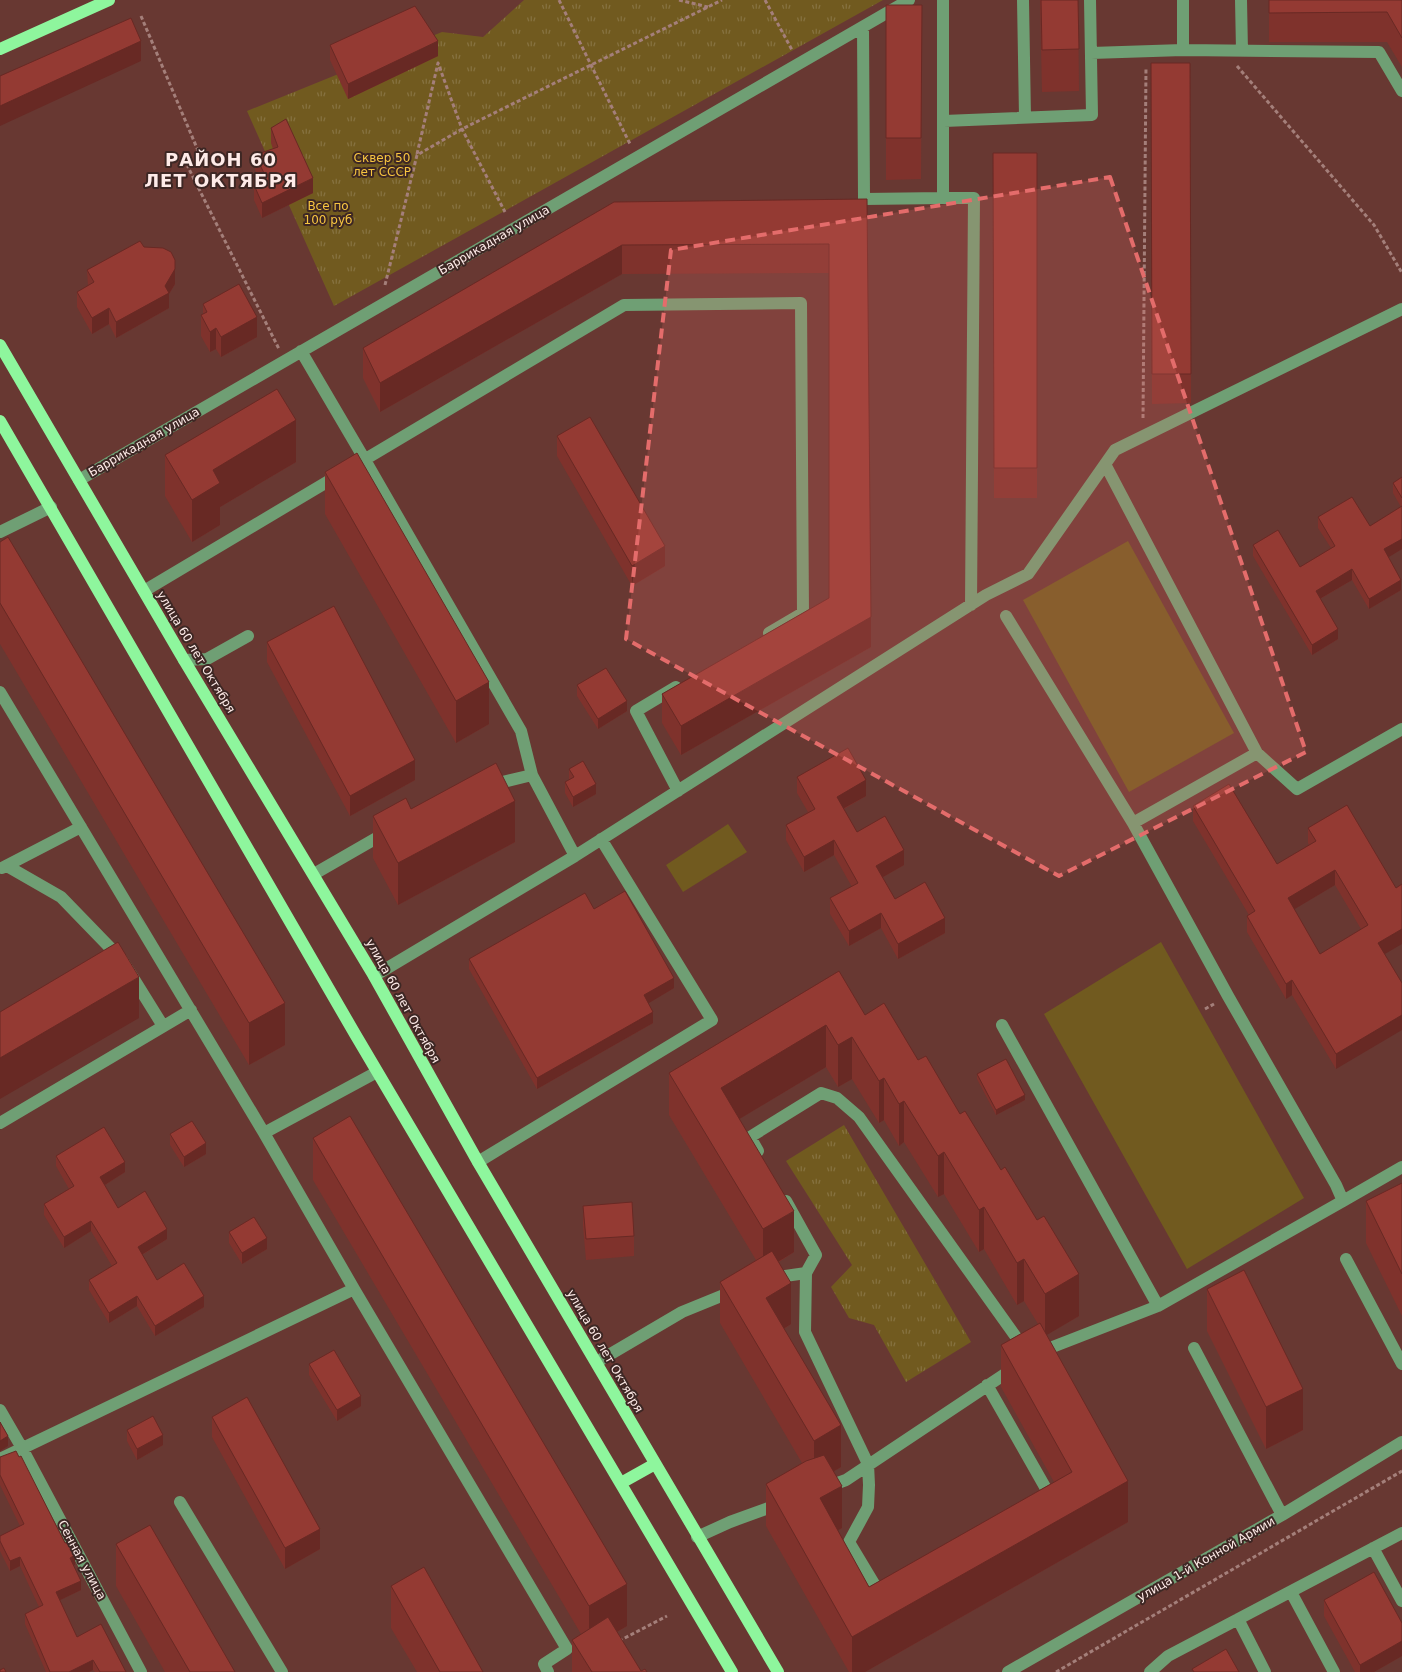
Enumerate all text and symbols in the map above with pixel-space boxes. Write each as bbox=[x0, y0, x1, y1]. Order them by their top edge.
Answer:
district label: РАЙОН 60 ЛЕТ ОКТЯБРЯ bbox=[144, 149, 298, 191]
park label: Сквер 50 лет СССР bbox=[353, 151, 411, 179]
park label: Все по 100 руб bbox=[304, 199, 352, 227]
street label: Баррикадная улица bbox=[436, 202, 552, 278]
street label: Баррикадная улица bbox=[86, 404, 202, 480]
street label: улица 60 лет Октября bbox=[154, 588, 238, 716]
street label: улица 60 лет Октября bbox=[363, 936, 443, 1066]
street label: улица 60 лет Октября bbox=[564, 1287, 646, 1415]
street label: улица 1-й Конной Армии bbox=[1135, 1514, 1277, 1604]
street label: Сенная улица bbox=[55, 1518, 109, 1602]

